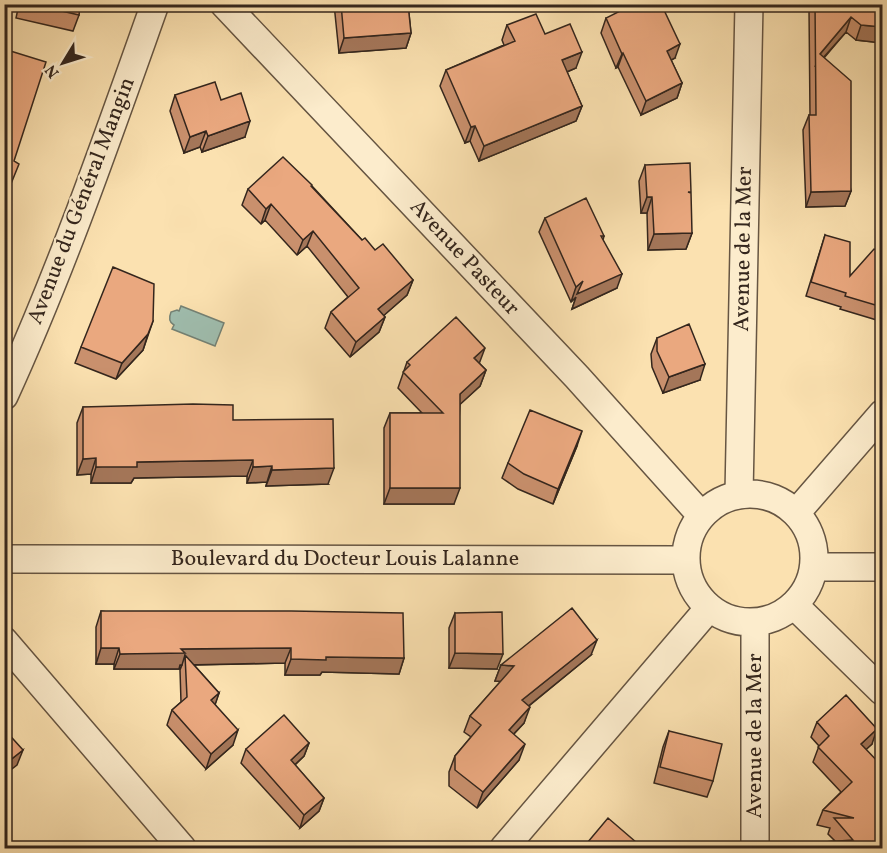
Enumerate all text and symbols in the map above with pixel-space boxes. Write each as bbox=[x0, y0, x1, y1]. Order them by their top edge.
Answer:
north arrow bbox=[33, 33, 93, 93]
text: N bbox=[40, 59, 65, 82]
street label: Avenue du Général Mangin bbox=[21, 73, 143, 329]
street label: Avenue de la Mer bbox=[727, 166, 761, 332]
street label: Avenue Pasteur bbox=[402, 193, 526, 323]
street label: Boulevard du Docteur Louis Lalanne bbox=[171, 544, 519, 575]
street label: Avenue de la Mer bbox=[740, 653, 771, 819]

